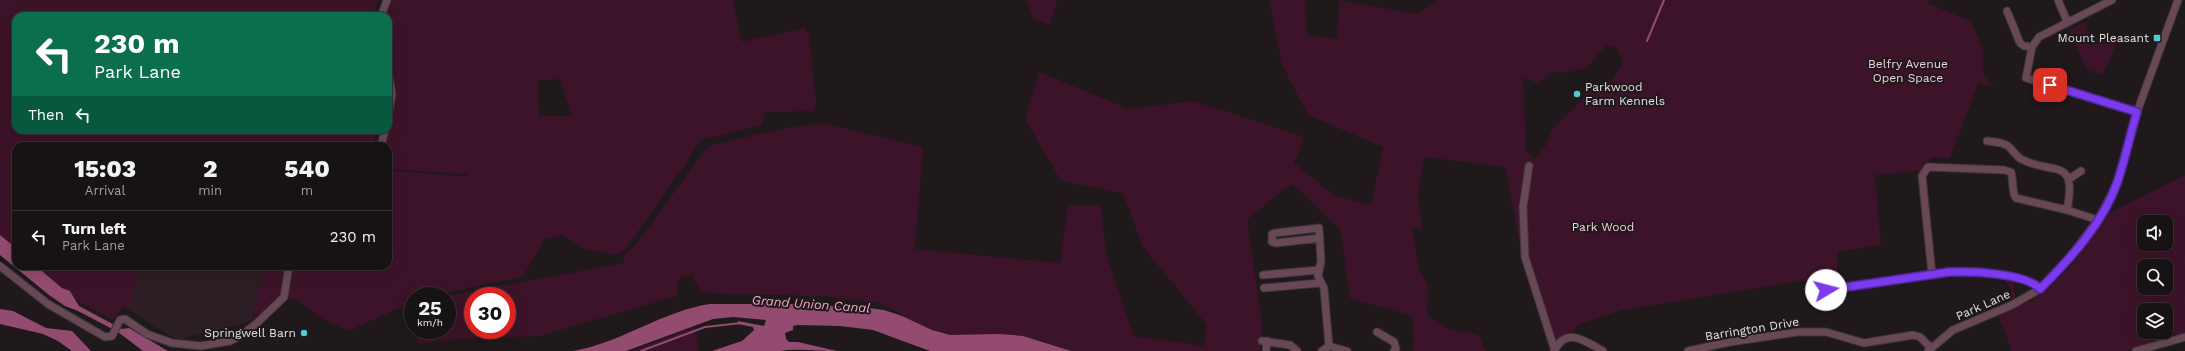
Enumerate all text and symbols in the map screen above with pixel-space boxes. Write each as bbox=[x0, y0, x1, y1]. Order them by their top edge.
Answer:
text: 230 m bbox=[94, 27, 180, 60]
icon: left bbox=[28, 28, 80, 80]
place label: Mount Pleasant bbox=[2058, 31, 2149, 45]
marker: Mount Pleasant bbox=[2152, 33, 2162, 43]
park label: Belfry Avenue Open Space bbox=[1868, 57, 1948, 85]
text: Park Lane bbox=[94, 61, 181, 82]
pin bbox=[2033, 68, 2067, 102]
icon: arrive bbox=[2039, 74, 2061, 96]
place label: Parkwood Farm Kennels bbox=[1585, 80, 1665, 108]
marker: Parkwood Farm Kennels bbox=[1572, 89, 1582, 99]
icon: left bbox=[72, 104, 94, 126]
text: Then bbox=[28, 106, 64, 124]
text: 15:03 bbox=[74, 155, 136, 183]
text: 2 bbox=[203, 155, 217, 183]
text: 540 bbox=[284, 155, 330, 183]
text: Arrival bbox=[85, 183, 125, 198]
text: min bbox=[198, 183, 222, 198]
text: m bbox=[301, 183, 313, 198]
map controls bbox=[2137, 215, 2173, 339]
button: sound bbox=[2137, 215, 2173, 251]
text: Turn left bbox=[62, 220, 126, 238]
park label: Park Wood bbox=[1572, 220, 1634, 234]
icon: left bbox=[28, 226, 50, 248]
text: 230 m bbox=[330, 228, 376, 246]
text: Park Lane bbox=[62, 238, 125, 253]
button: search bbox=[2137, 259, 2173, 295]
position arrow bbox=[1805, 269, 1847, 311]
speed limit sign: 30 bbox=[464, 287, 516, 339]
street label: Park Lane bbox=[1954, 287, 2012, 323]
water label: Grand Union Canal bbox=[751, 292, 871, 316]
text: 25 bbox=[418, 296, 442, 320]
button: layers bbox=[2137, 303, 2173, 339]
street label: Barrington Drive bbox=[1704, 315, 1800, 343]
text: km/h bbox=[417, 317, 443, 328]
place label: Springwell Barn bbox=[204, 326, 296, 340]
marker: Springwell Barn bbox=[299, 328, 309, 338]

